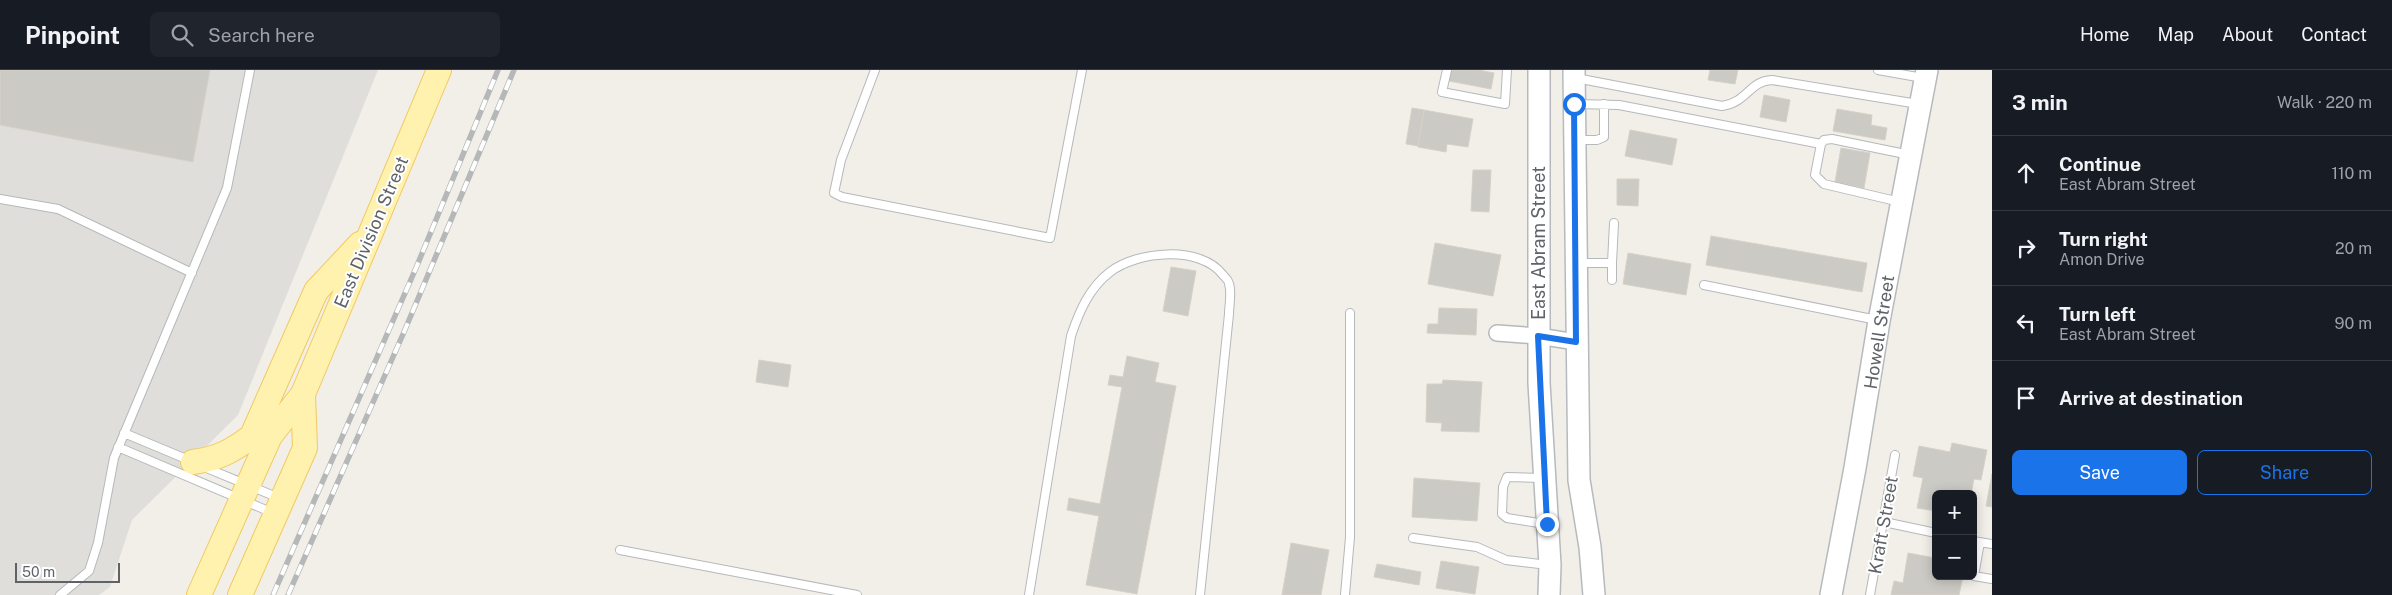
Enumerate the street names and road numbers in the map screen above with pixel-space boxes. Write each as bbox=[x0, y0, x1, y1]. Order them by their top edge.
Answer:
street label: East Division Street bbox=[330, 153, 412, 311]
street label: East Abram Street bbox=[1528, 166, 1549, 320]
street label: Howell Street bbox=[1860, 273, 1898, 391]
street label: Kraft Street bbox=[1864, 474, 1902, 576]

